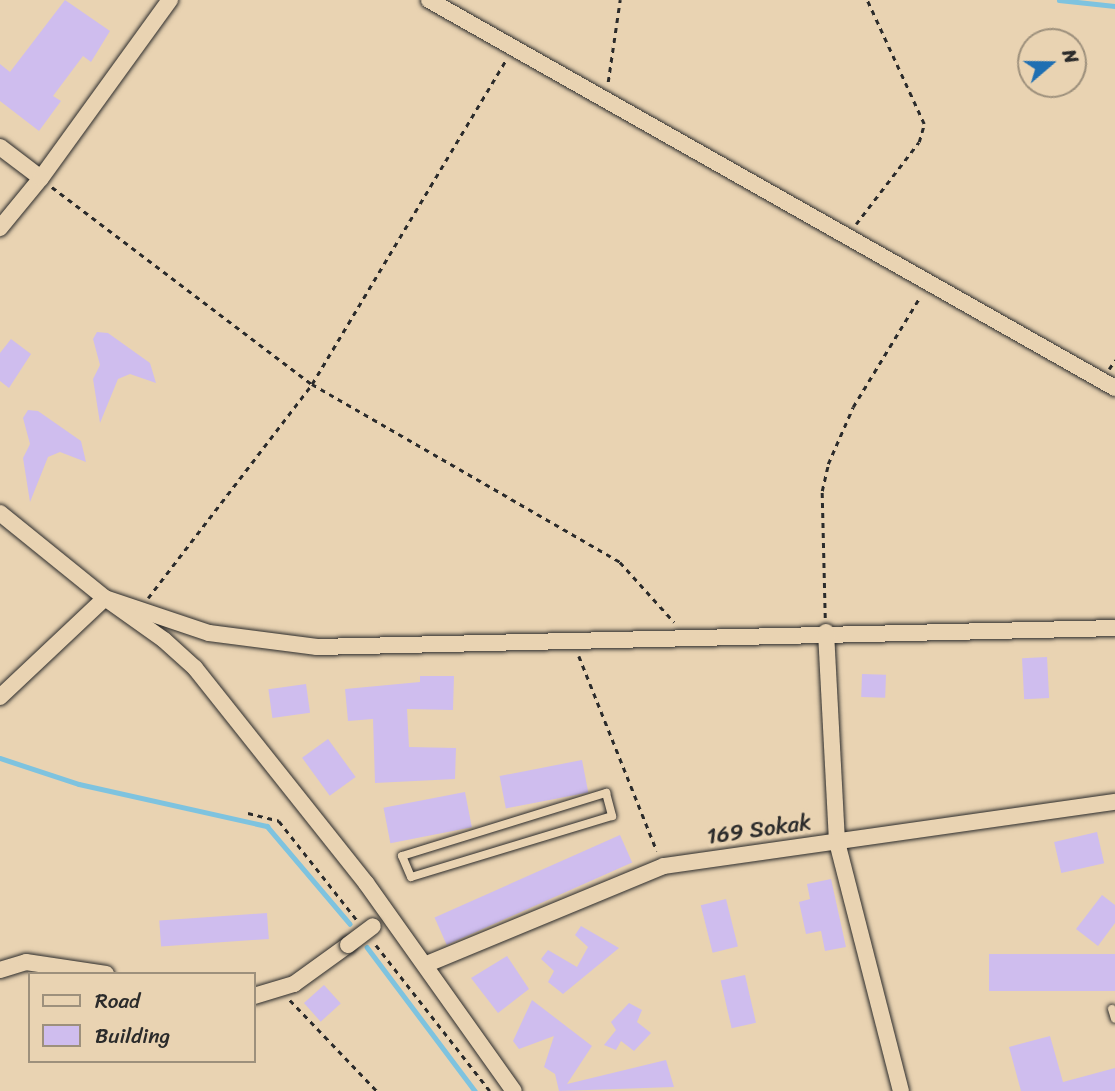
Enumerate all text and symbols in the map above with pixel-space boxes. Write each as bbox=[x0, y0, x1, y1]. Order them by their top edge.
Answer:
north arrow bbox=[1017, 28, 1087, 98]
text: N bbox=[1053, 44, 1088, 68]
street label: 169 Sokak bbox=[705, 809, 813, 851]
legend bbox=[28, 972, 256, 1063]
text: Road bbox=[95, 982, 140, 1020]
text: Building bbox=[95, 1017, 170, 1055]

